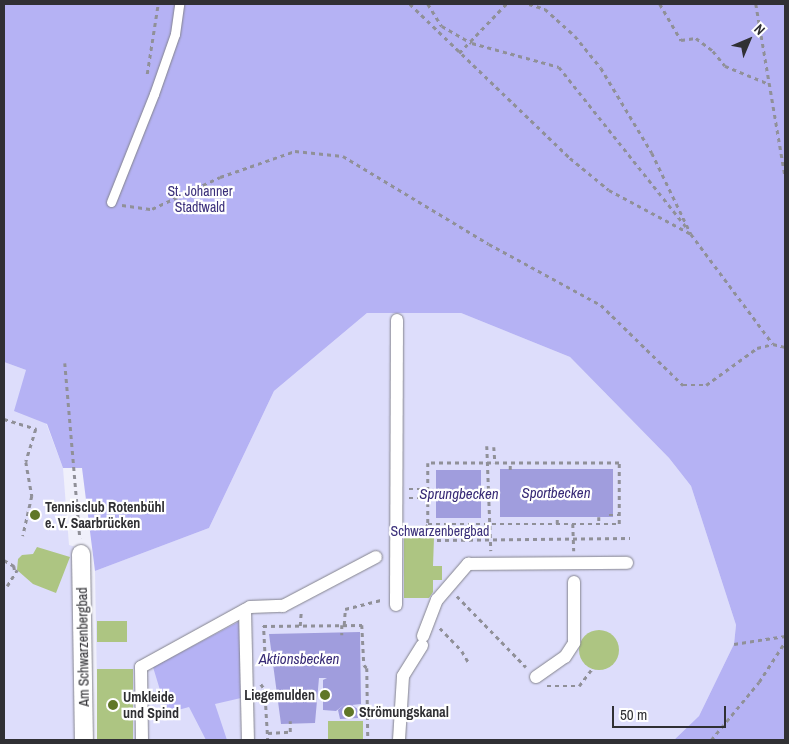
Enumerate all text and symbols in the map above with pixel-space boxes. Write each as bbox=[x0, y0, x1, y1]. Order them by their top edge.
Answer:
north arrow bbox=[724, 15, 774, 65]
text: N bbox=[750, 20, 769, 39]
park label: St. Johanner Stadtwald bbox=[167, 183, 233, 216]
water label: Sportbecken bbox=[521, 484, 591, 502]
water label: Sprungbecken bbox=[419, 485, 499, 503]
place label: Tennisclub Rotenbühl e. V. Saarbrücken bbox=[45, 499, 165, 532]
marker: Tennisclub Rotenbühl e. V. Saarbrücken bbox=[29, 509, 41, 521]
park label: Schwarzenbergbad bbox=[391, 523, 489, 539]
street label: Am Schwarzenbergbad bbox=[74, 587, 92, 707]
water label: Aktionsbecken bbox=[259, 650, 339, 668]
place label: Liegemulden bbox=[244, 687, 315, 703]
place label: Umkleide und Spind bbox=[123, 689, 179, 722]
marker: Liegemulden bbox=[319, 689, 331, 701]
scale bar bbox=[614, 696, 728, 728]
marker: Umkleide und Spind bbox=[107, 699, 119, 711]
place label: Strömungskanal bbox=[359, 704, 449, 720]
text: 50 m bbox=[620, 704, 647, 725]
marker: Strömungskanal bbox=[343, 706, 355, 718]

